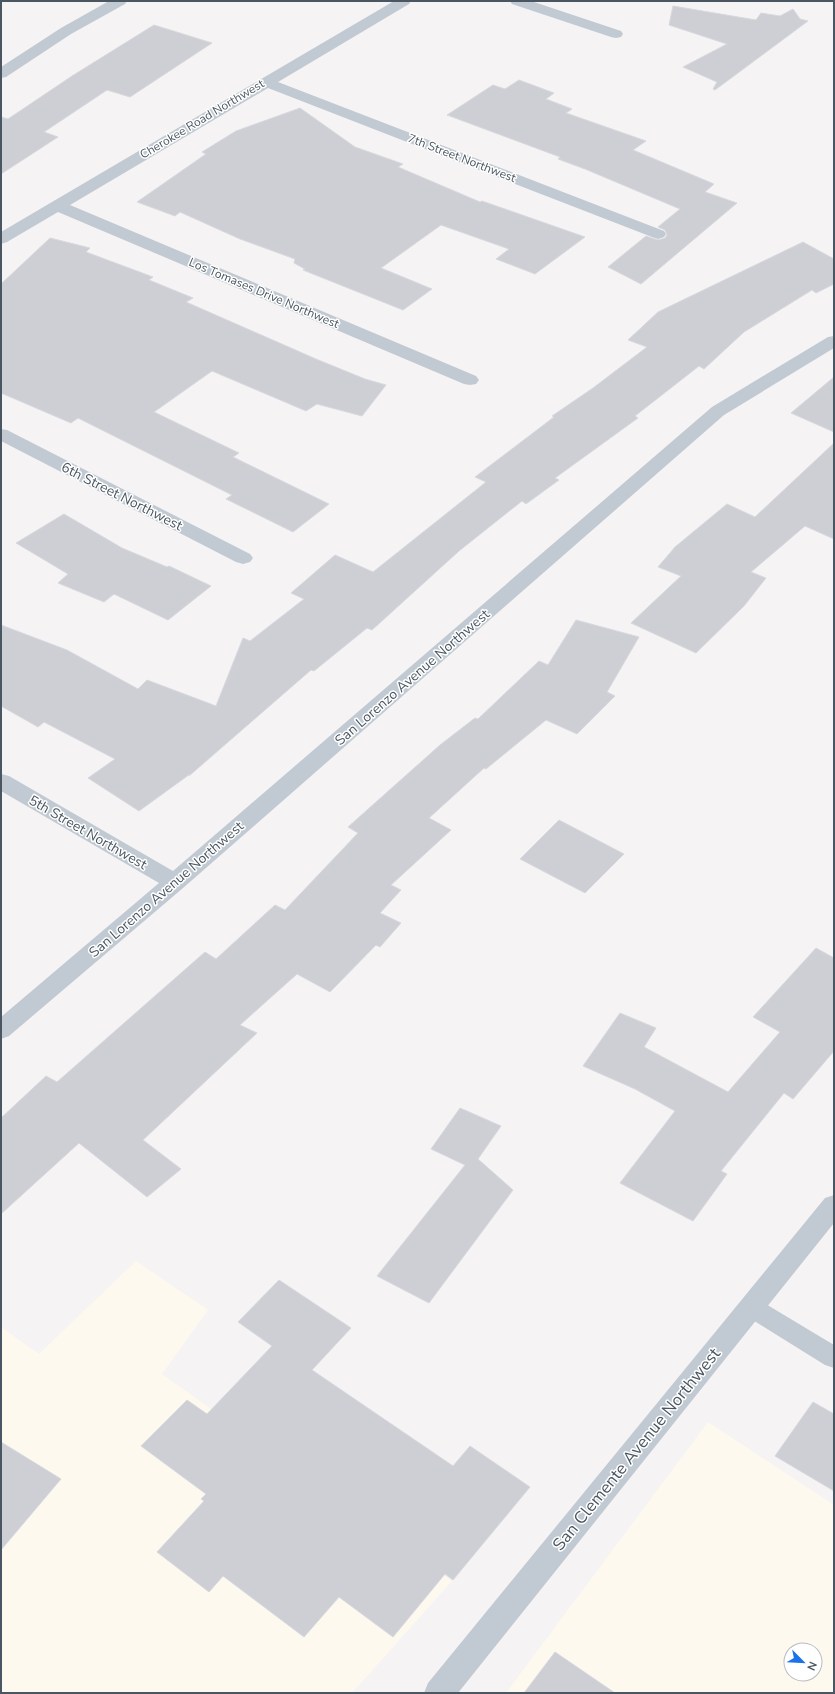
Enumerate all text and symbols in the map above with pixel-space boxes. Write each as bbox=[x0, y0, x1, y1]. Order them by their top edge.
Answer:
street label: Cherokee Road Northwest bbox=[137, 75, 268, 163]
street label: 7th Street Northwest bbox=[406, 130, 519, 186]
street label: Los Tomases Drive Northwest bbox=[187, 254, 342, 332]
street label: 6th Street Northwest bbox=[58, 458, 186, 535]
street label: San Lorenzo Avenue Northwest bbox=[331, 605, 494, 750]
street label: 5th Street Northwest bbox=[25, 791, 150, 874]
street label: San Lorenzo Avenue Northwest bbox=[85, 817, 248, 962]
street label: San Clemente Avenue Northwest bbox=[547, 1342, 726, 1556]
north arrow bbox=[783, 1642, 823, 1682]
text: N bbox=[803, 1659, 820, 1673]

